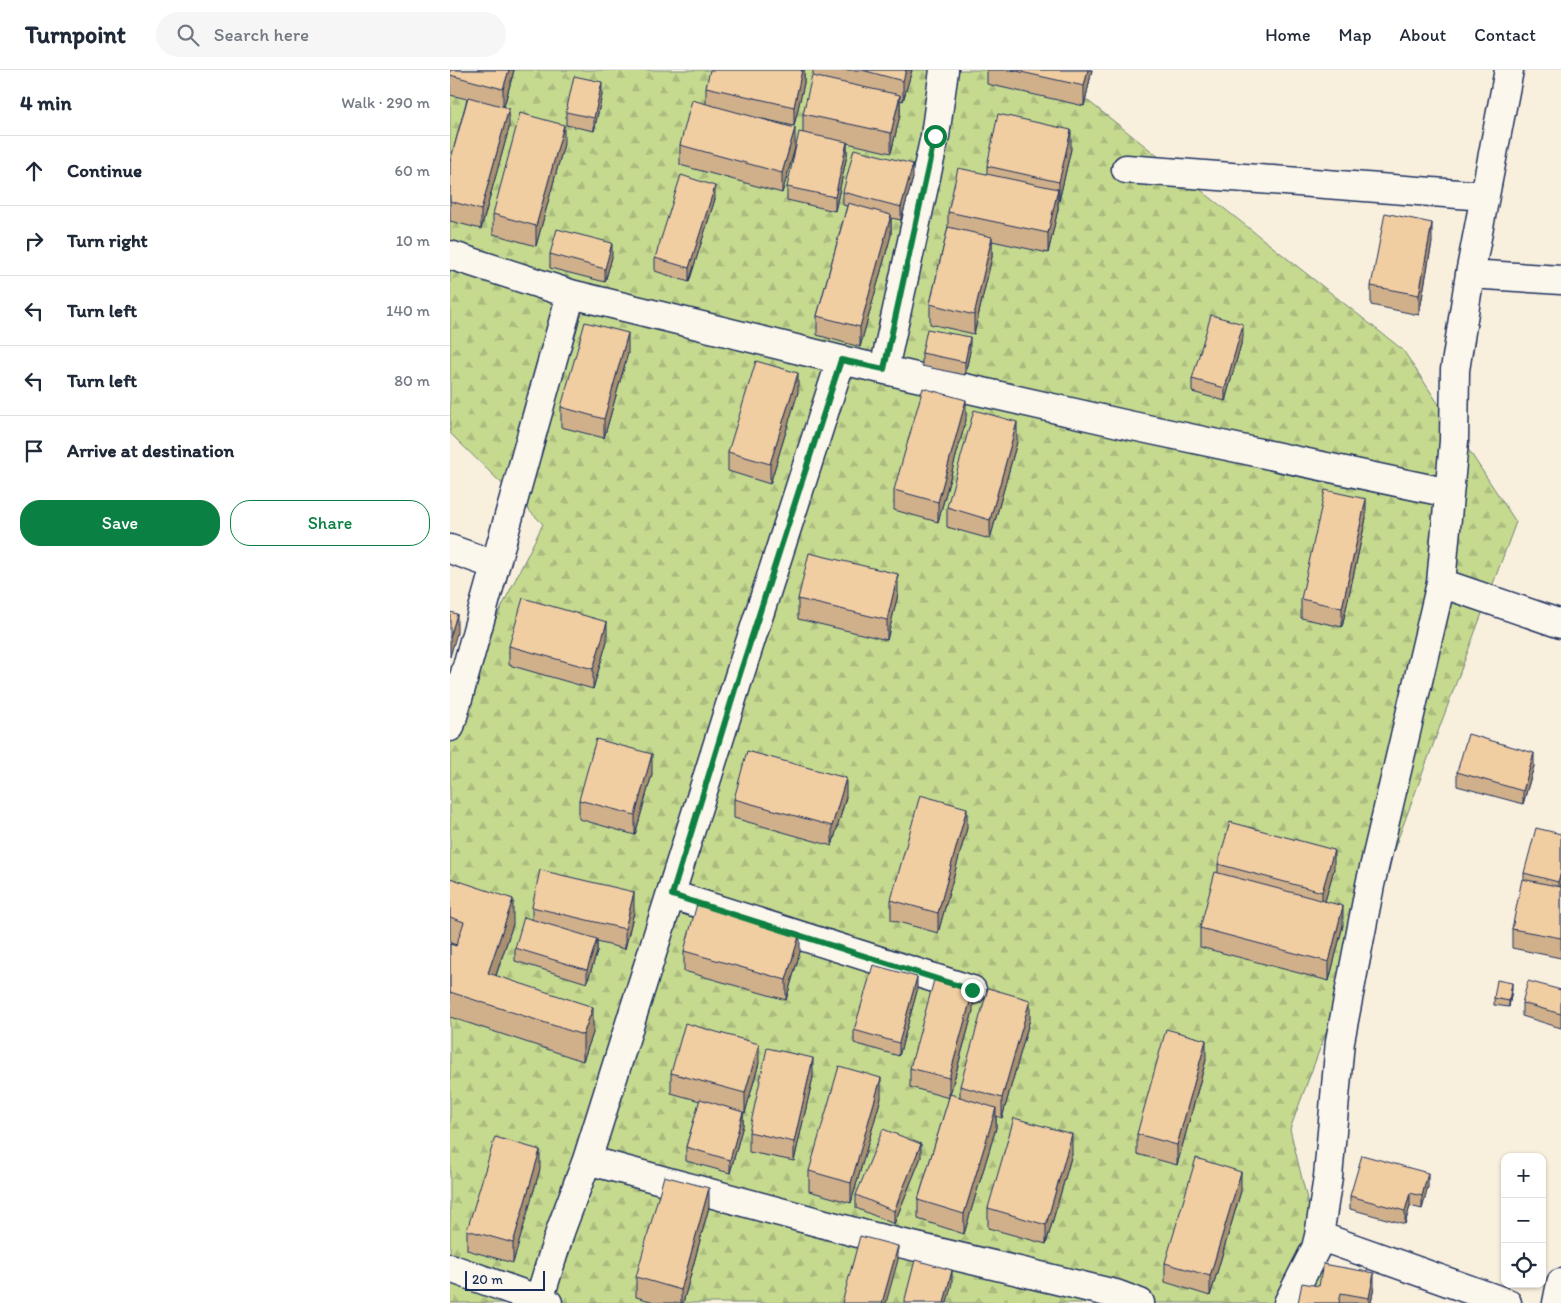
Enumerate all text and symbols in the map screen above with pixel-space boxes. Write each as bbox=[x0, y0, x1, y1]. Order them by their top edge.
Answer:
search box bbox=[156, 12, 506, 57]
text: Turnpoint bbox=[25, 20, 126, 49]
icon: search bbox=[174, 21, 202, 49]
text: Search here bbox=[214, 23, 309, 46]
text: Home bbox=[1265, 24, 1311, 46]
text: Map bbox=[1339, 24, 1372, 46]
text: About bbox=[1400, 24, 1446, 46]
text: Contact bbox=[1474, 24, 1536, 46]
text: 4 min bbox=[20, 90, 72, 115]
text: Walk · 290 m bbox=[341, 93, 430, 112]
route start bbox=[924, 125, 947, 148]
icon: ahead bbox=[20, 157, 48, 185]
text: Continue bbox=[67, 159, 142, 182]
text: 60 m bbox=[395, 161, 430, 180]
icon: right bbox=[20, 227, 48, 255]
text: Turn right bbox=[67, 229, 148, 252]
text: 10 m bbox=[396, 231, 430, 250]
icon: left bbox=[20, 297, 48, 325]
text: Turn left bbox=[67, 299, 137, 322]
text: 140 m bbox=[386, 301, 430, 320]
icon: left bbox=[20, 367, 48, 395]
text: Turn left bbox=[67, 369, 137, 392]
text: 80 m bbox=[394, 371, 430, 390]
icon: arrive bbox=[20, 437, 48, 465]
text: Arrive at destination bbox=[67, 439, 234, 462]
button: Save bbox=[20, 500, 220, 546]
button: Share bbox=[230, 500, 430, 546]
route end bbox=[961, 979, 984, 1002]
map controls bbox=[1501, 1153, 1546, 1288]
button: + bbox=[1501, 1153, 1546, 1198]
button: − bbox=[1501, 1198, 1546, 1243]
button: locate bbox=[1501, 1243, 1546, 1288]
scale bar bbox=[465, 1268, 545, 1291]
text: 20 m bbox=[472, 1271, 503, 1288]

